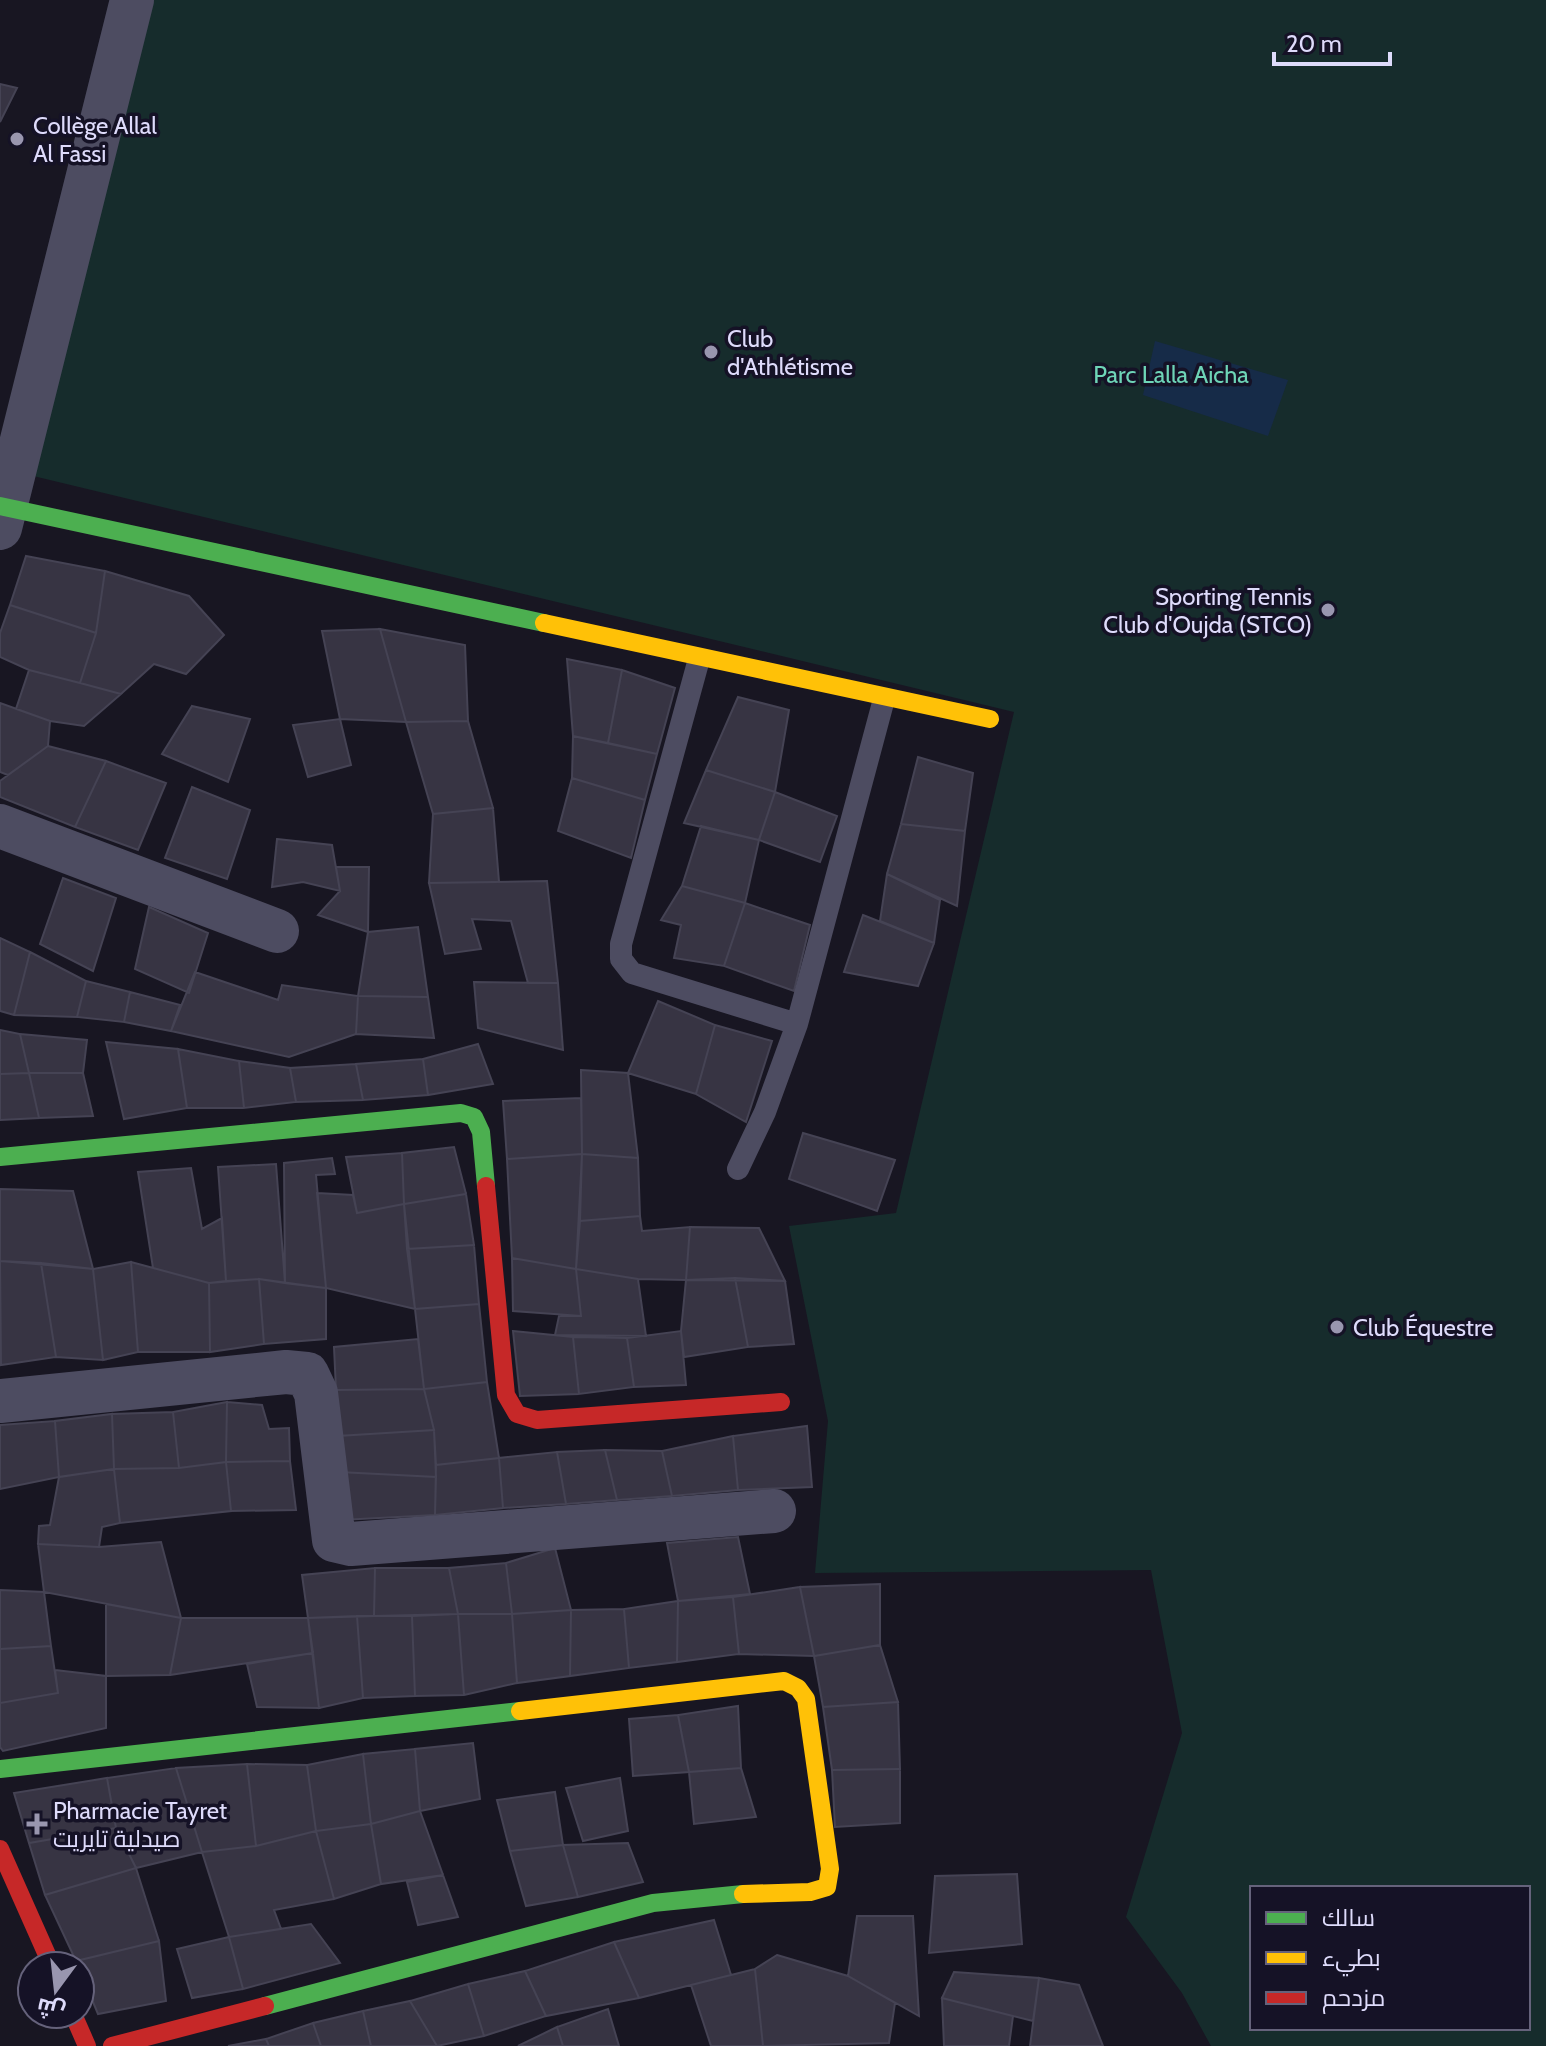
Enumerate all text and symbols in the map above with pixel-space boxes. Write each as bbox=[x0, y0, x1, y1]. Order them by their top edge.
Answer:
scale bar bbox=[1274, 16, 1390, 66]
text: 20 m bbox=[1286, 29, 1342, 58]
place label: Collège Allal Al Fassi bbox=[33, 111, 157, 168]
marker: Collège Allal Al Fassi bbox=[8, 130, 26, 148]
place label: Club d'Athlétisme bbox=[727, 324, 853, 381]
marker: Club d'Athlétisme bbox=[702, 343, 720, 361]
park label: Parc Lalla Aicha bbox=[1093, 360, 1249, 389]
place label: Sporting Tennis Club d'Oujda (STCO) bbox=[1103, 582, 1312, 639]
marker: Sporting Tennis Club d'Oujda (STCO) bbox=[1319, 601, 1337, 619]
place label: Club Équestre bbox=[1353, 1313, 1493, 1342]
marker: Club Équestre bbox=[1328, 1318, 1346, 1336]
place label: Pharmacie Tayret صيدلية تايريت bbox=[53, 1796, 227, 1853]
marker: Pharmacie Tayret صيدلية تايريت bbox=[28, 1815, 46, 1833]
legend bbox=[1250, 1886, 1530, 2030]
text: سالك bbox=[1322, 1903, 1375, 1932]
text: بطيء bbox=[1322, 1943, 1381, 1977]
north arrow bbox=[16, 1950, 96, 2030]
text: مزدحم bbox=[1322, 1983, 1385, 2014]
text: ش bbox=[34, 1992, 68, 2026]

